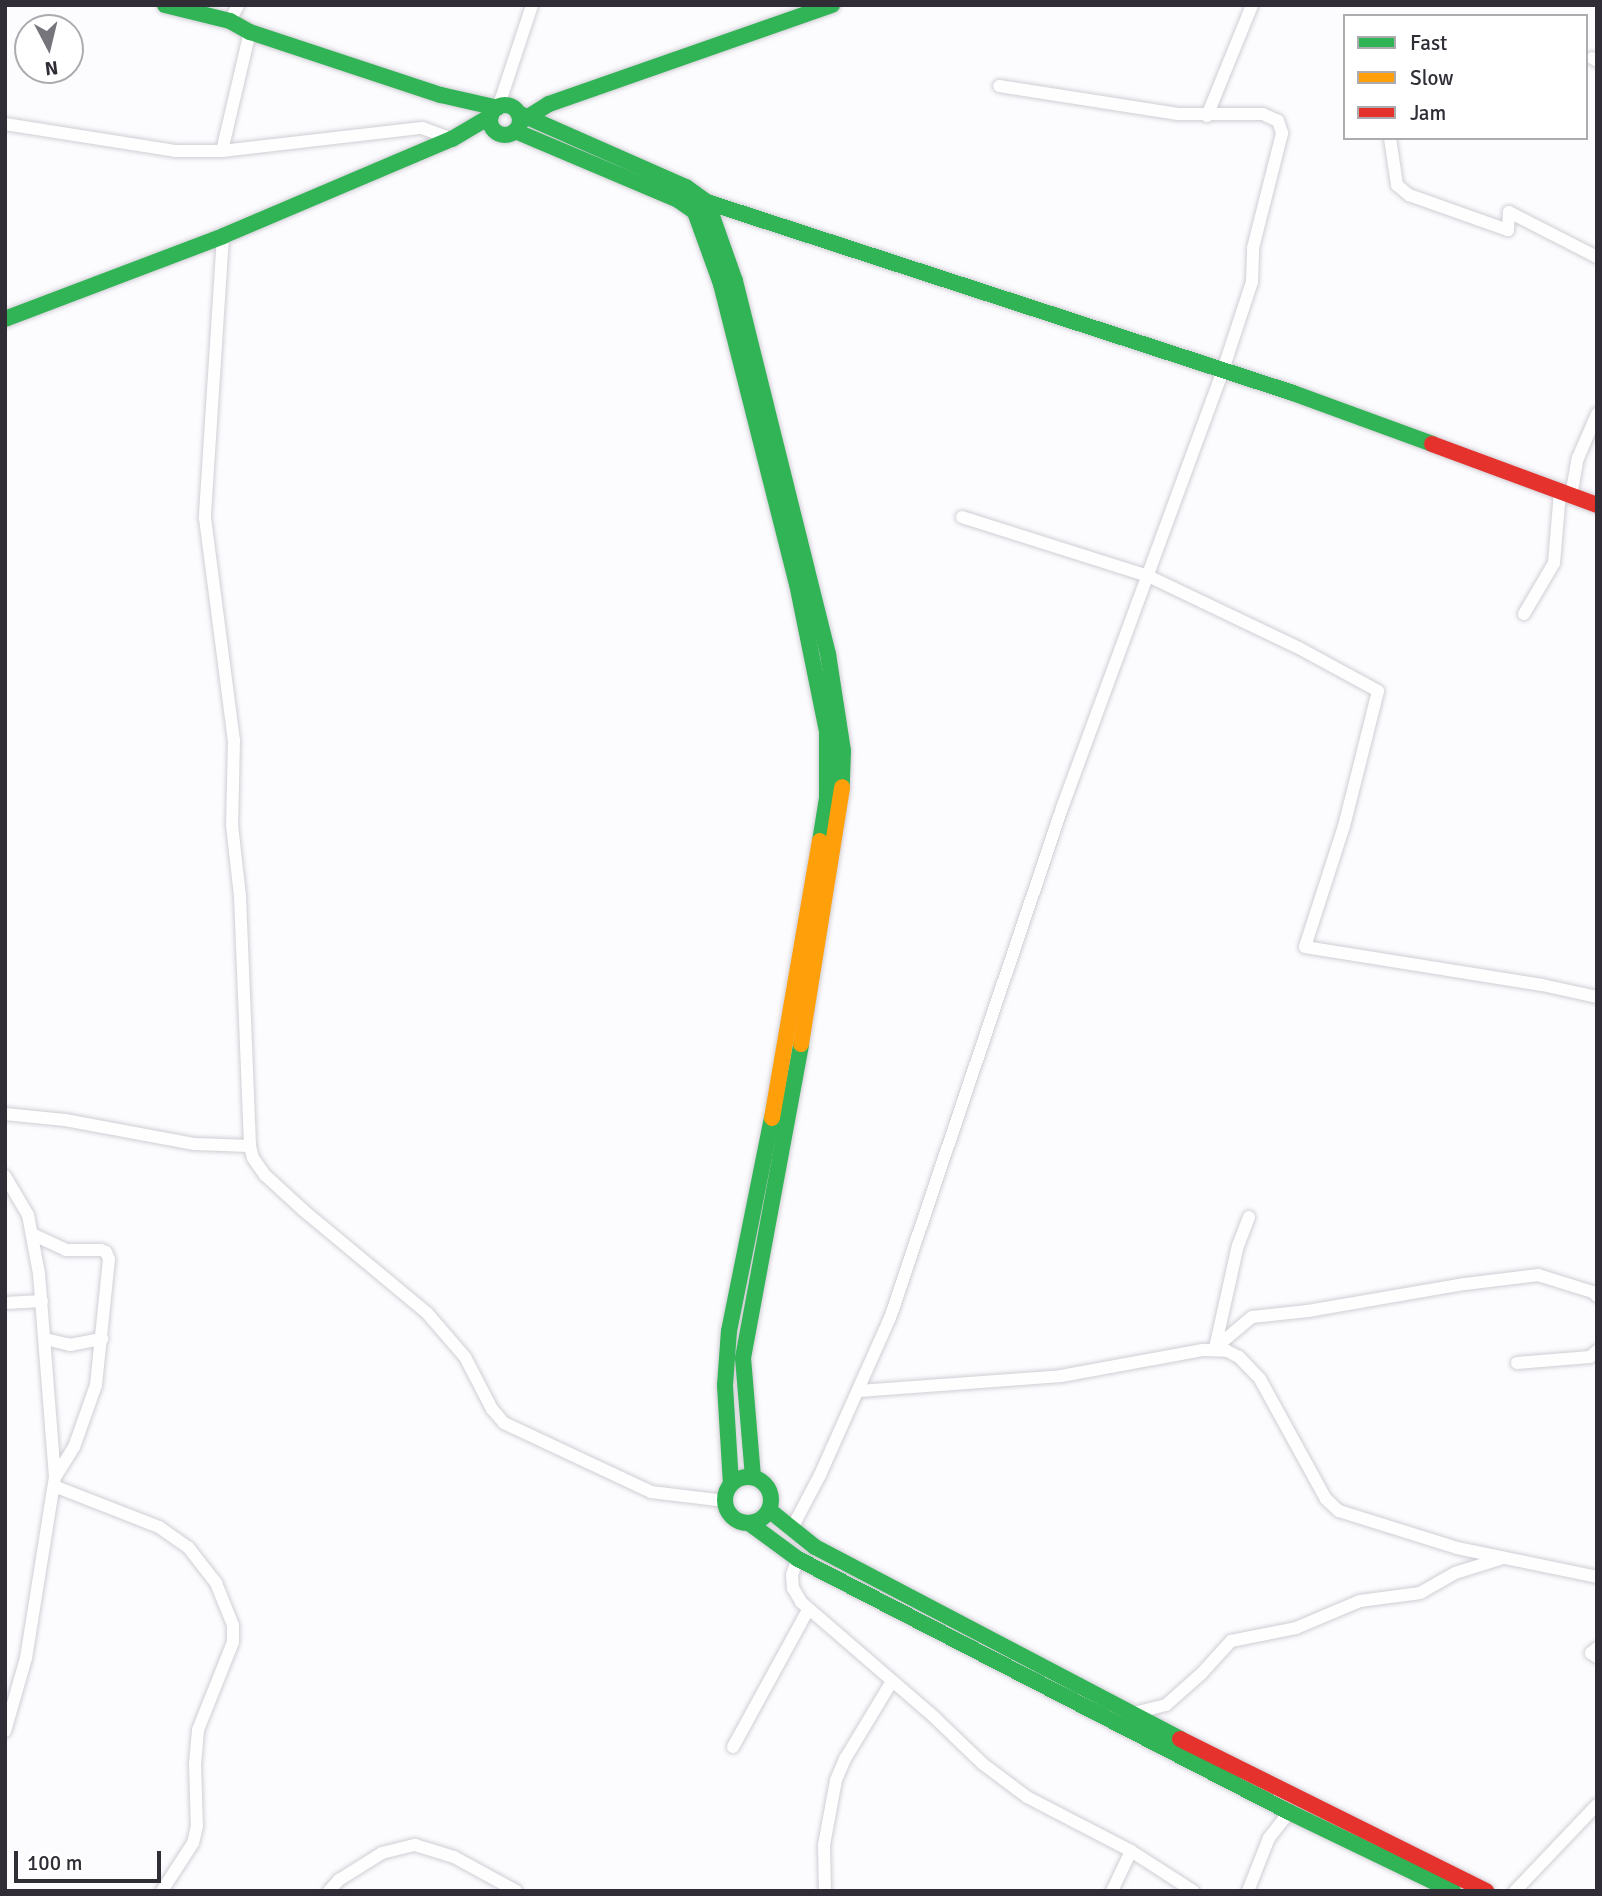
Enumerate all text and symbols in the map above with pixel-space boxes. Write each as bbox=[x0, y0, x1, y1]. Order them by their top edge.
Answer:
north arrow bbox=[14, 14, 84, 84]
legend bbox=[1343, 14, 1588, 140]
text: Fast bbox=[1410, 30, 1447, 56]
text: N bbox=[43, 55, 59, 81]
text: Slow bbox=[1410, 65, 1454, 91]
text: Jam bbox=[1410, 100, 1446, 126]
scale bar bbox=[18, 1836, 164, 1880]
text: 100 m bbox=[27, 1850, 82, 1876]

